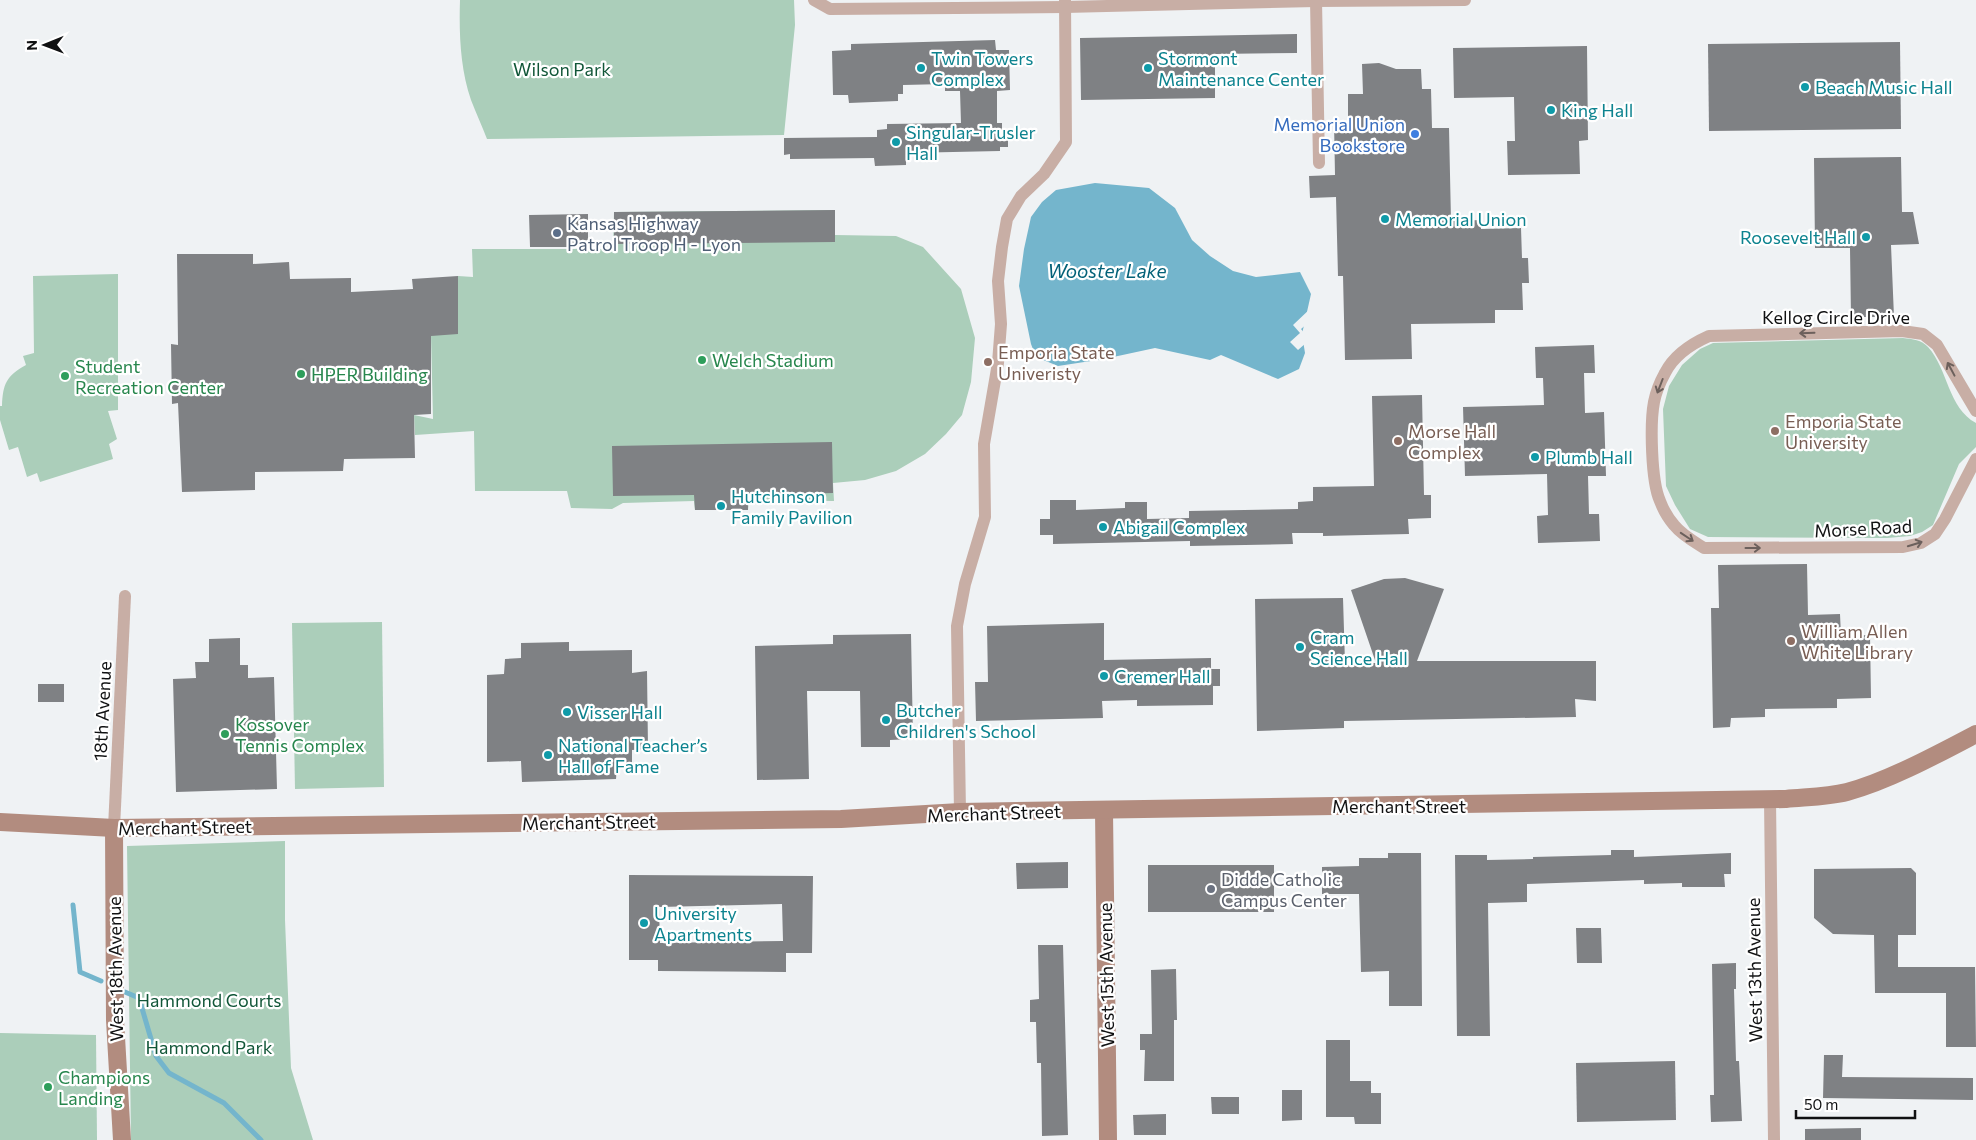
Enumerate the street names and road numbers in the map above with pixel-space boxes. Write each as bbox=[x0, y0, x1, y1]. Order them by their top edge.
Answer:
street label: Kellog Circle Drive bbox=[1762, 306, 1910, 328]
street label: Morse Road bbox=[1813, 514, 1913, 542]
street label: 18th Avenue bbox=[88, 661, 116, 761]
street label: Merchant Street bbox=[1332, 795, 1466, 817]
street label: Merchant Street bbox=[927, 800, 1061, 826]
street label: Merchant Street bbox=[522, 810, 656, 834]
street label: Merchant Street bbox=[118, 815, 252, 839]
street label: West 18th Avenue bbox=[103, 896, 127, 1042]
street label: West 13th Avenue bbox=[1742, 897, 1766, 1043]
street label: West 15th Avenue bbox=[1094, 902, 1118, 1048]

